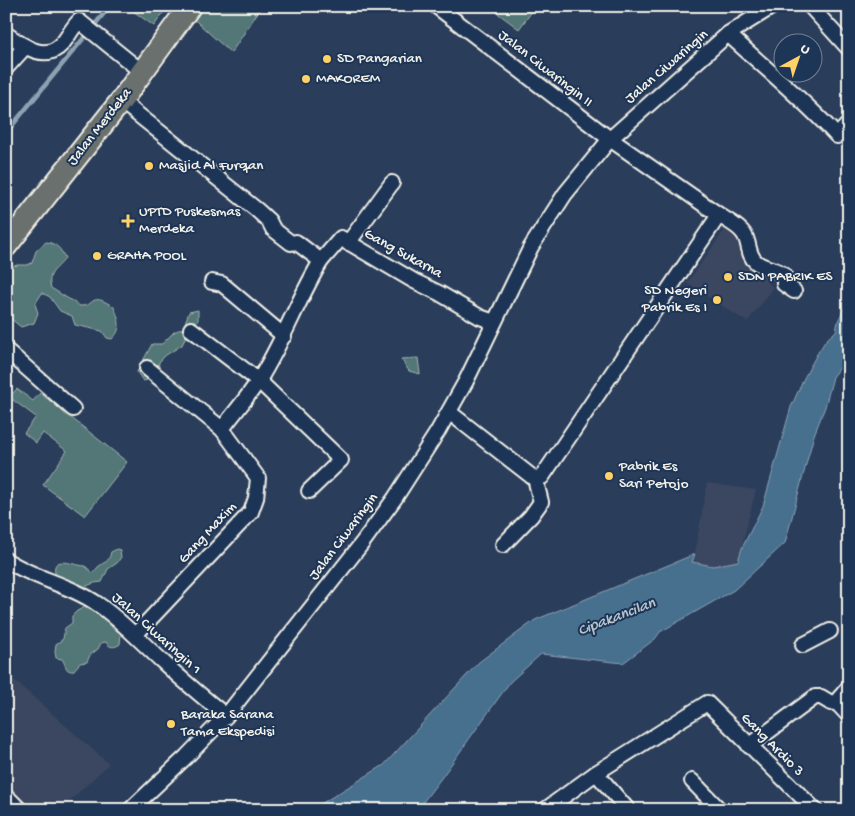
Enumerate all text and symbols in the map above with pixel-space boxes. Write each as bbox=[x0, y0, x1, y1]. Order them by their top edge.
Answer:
street label: Jalan Ciwaringin II bbox=[494, 26, 596, 112]
street label: Jalan Ciwaringin bbox=[622, 26, 712, 108]
north arrow bbox=[772, 32, 822, 82]
text: U bbox=[796, 41, 813, 59]
place label: SD Pangarian bbox=[337, 50, 422, 68]
marker: SD Pangarian bbox=[321, 53, 333, 65]
place label: MAKOREM bbox=[316, 70, 381, 88]
marker: MAKOREM bbox=[300, 73, 312, 85]
street label: Jalan Merdeka bbox=[64, 84, 136, 169]
place label: Masjid Al Furqan bbox=[159, 157, 263, 175]
marker: Masjid Al Furqan bbox=[143, 160, 155, 172]
place label: UPTD Puskesmas Merdeka bbox=[139, 203, 241, 238]
marker: UPTD Puskesmas Merdeka bbox=[121, 214, 135, 228]
street label: Gang Sukarna bbox=[361, 225, 446, 283]
place label: GRAHA POOL bbox=[107, 247, 186, 265]
marker: GRAHA POOL bbox=[91, 250, 103, 262]
place label: SDN PABRIK ES bbox=[738, 268, 832, 286]
marker: SDN PABRIK ES bbox=[722, 271, 734, 283]
place label: SD Negeri Pabrik Es I bbox=[641, 282, 707, 317]
marker: SD Negeri Pabrik Es I bbox=[711, 294, 723, 306]
place label: Pabrik Es Sari Petojo bbox=[618, 458, 689, 493]
marker: Pabrik Es Sari Petojo bbox=[603, 470, 615, 482]
street label: Jalan Ciwaringin bbox=[305, 490, 383, 584]
street label: Gang Maxim bbox=[175, 498, 241, 567]
street label: Jalan Ciwaringin 1 bbox=[108, 589, 204, 679]
water label: Cipakancilan bbox=[576, 594, 659, 641]
place label: Baraka Sarana Tama Ekspedisi bbox=[180, 706, 275, 741]
street label: Gang Ardio 3 bbox=[737, 710, 808, 781]
marker: Baraka Sarana Tama Ekspedisi bbox=[165, 718, 177, 730]

